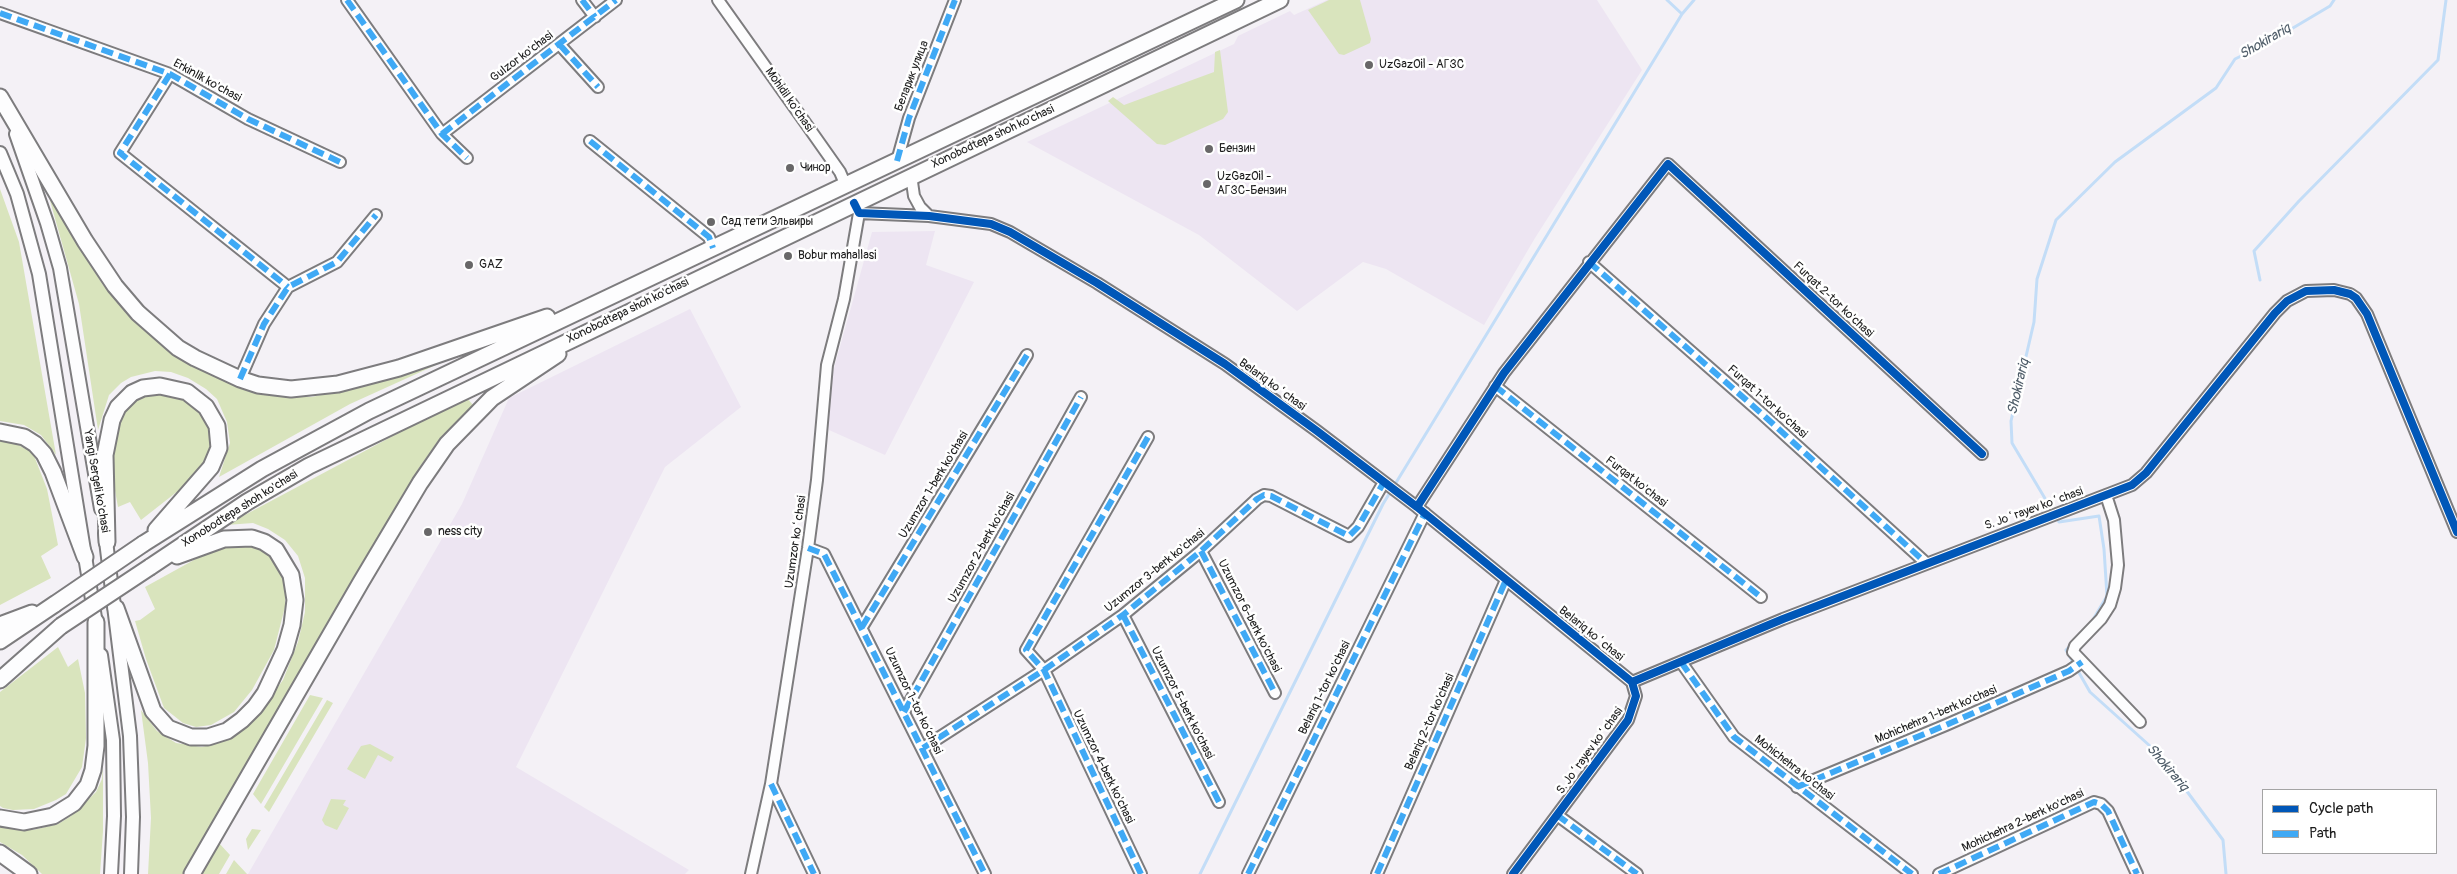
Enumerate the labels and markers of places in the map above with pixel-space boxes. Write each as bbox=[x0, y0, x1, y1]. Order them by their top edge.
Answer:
place label: UzGazOil - АГЗС bbox=[1379, 58, 1464, 72]
marker: UzGazOil - АГЗС bbox=[1363, 59, 1375, 71]
place label: Бензин bbox=[1219, 142, 1255, 156]
marker: Бензин bbox=[1203, 143, 1215, 155]
place label: Чинор bbox=[800, 161, 831, 175]
marker: Чинор bbox=[784, 162, 796, 174]
place label: UzGazOil - АГЗС-Бензин bbox=[1217, 170, 1286, 198]
marker: UzGazOil - АГЗС-Бензин bbox=[1201, 178, 1213, 190]
place label: Сад тети Эльвиры bbox=[721, 215, 813, 229]
marker: Сад тети Эльвиры bbox=[705, 216, 717, 228]
place label: Bobur mahallasi bbox=[798, 249, 876, 263]
marker: Bobur mahallasi bbox=[782, 250, 794, 262]
place label: GAZ bbox=[479, 258, 503, 272]
marker: GAZ bbox=[463, 259, 475, 271]
place label: ness city bbox=[438, 525, 482, 539]
marker: ness city bbox=[422, 526, 434, 538]

